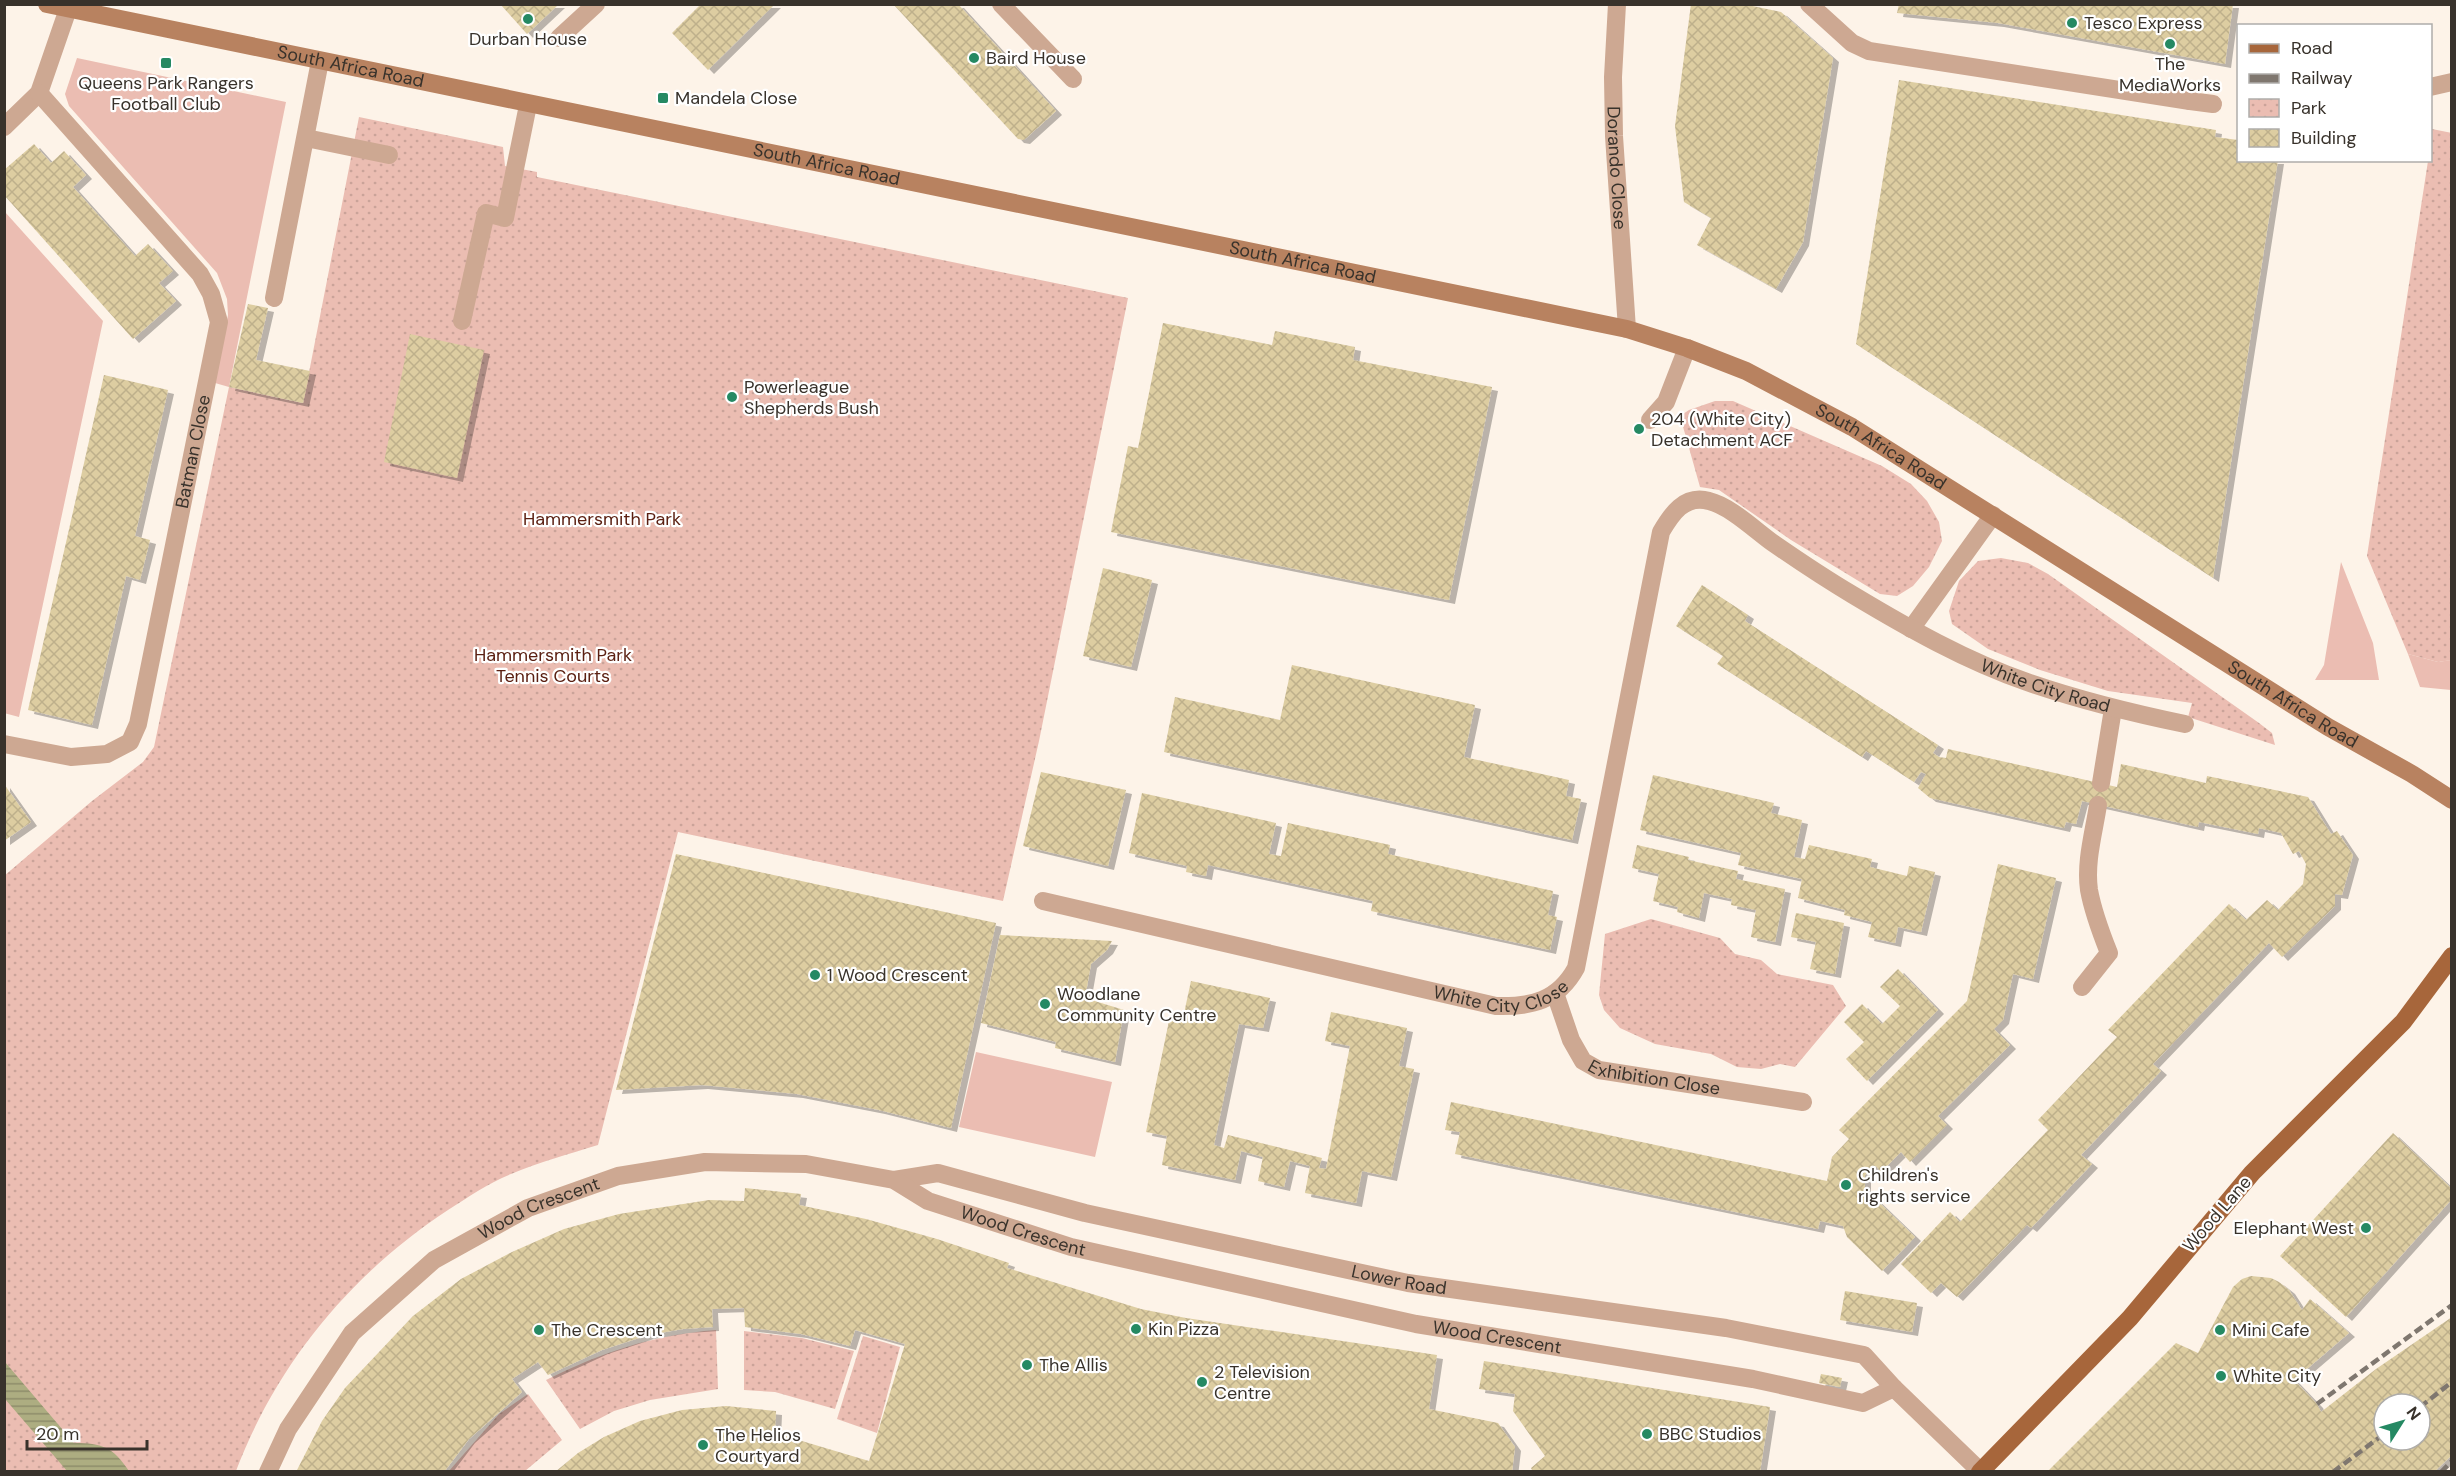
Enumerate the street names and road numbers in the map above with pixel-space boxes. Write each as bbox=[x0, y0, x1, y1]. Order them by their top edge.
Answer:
street label: South Africa Road bbox=[275, 40, 426, 93]
street label: Dorando Close bbox=[1601, 106, 1632, 230]
street label: South Africa Road bbox=[751, 138, 902, 191]
street label: South Africa Road bbox=[1227, 236, 1378, 289]
street label: Batman Close bbox=[170, 393, 216, 510]
street label: South Africa Road bbox=[1811, 398, 1951, 495]
street label: White City Road bbox=[1977, 653, 2113, 718]
street label: South Africa Road bbox=[2223, 655, 2362, 753]
street label: White City Close bbox=[1431, 975, 1574, 1018]
street label: Exhibition Close bbox=[1584, 1054, 1722, 1101]
street label: Wood Crescent bbox=[474, 1171, 603, 1245]
street label: Wood Lane bbox=[2177, 1171, 2257, 1257]
street label: Wood Crescent bbox=[957, 1200, 1088, 1262]
street label: Lower Road bbox=[1349, 1259, 1448, 1300]
street label: Wood Crescent bbox=[1431, 1315, 1563, 1360]

